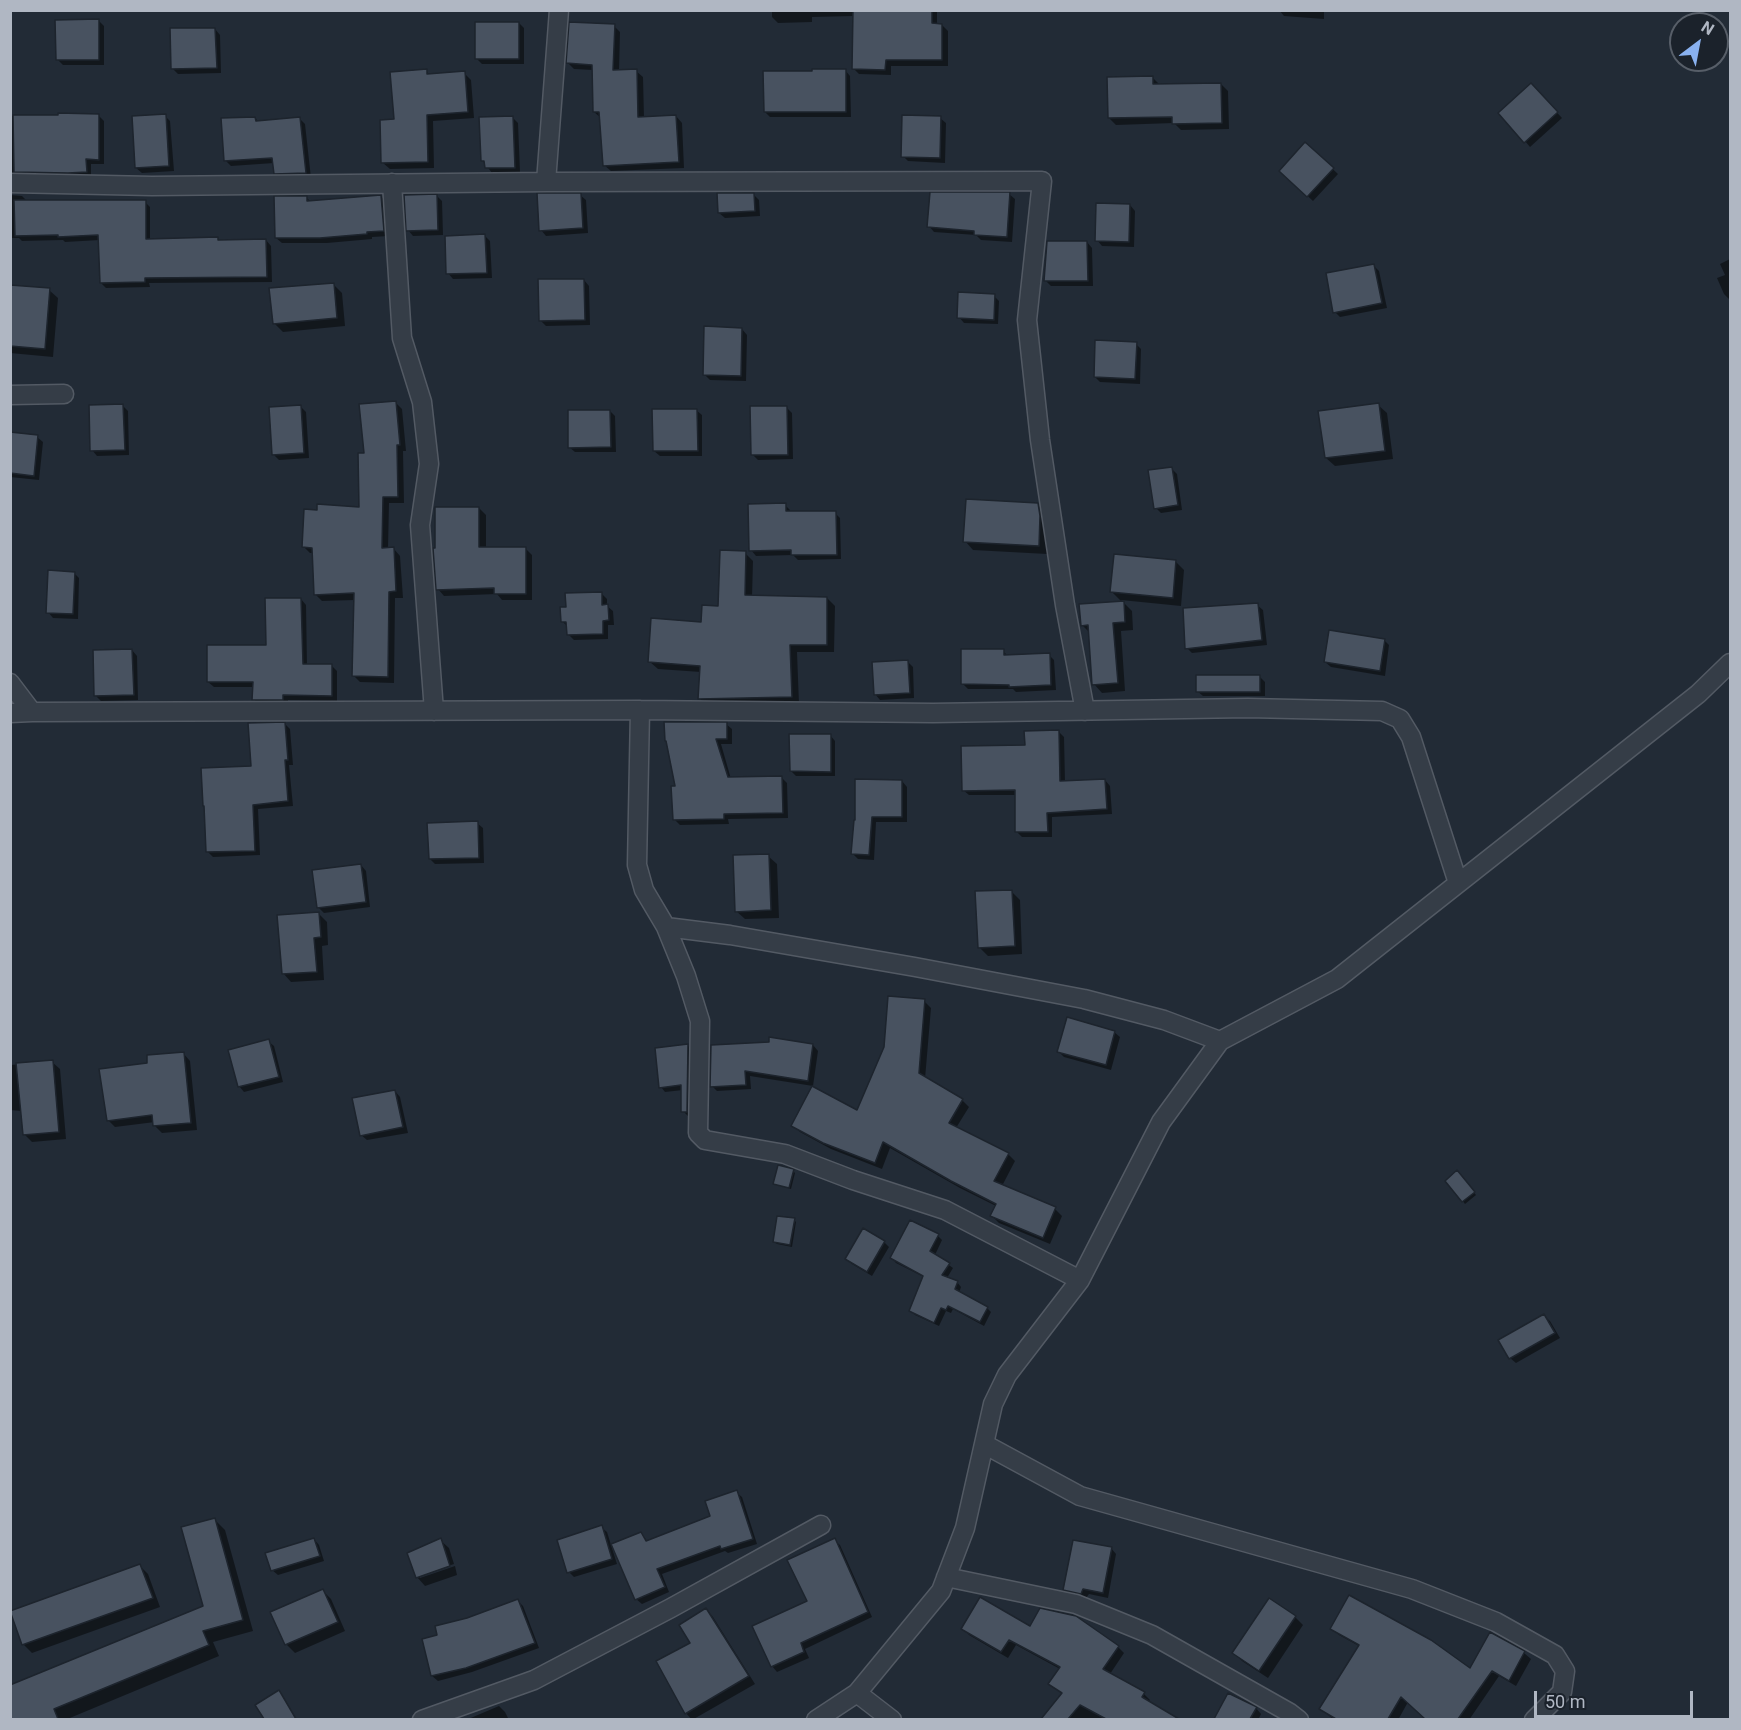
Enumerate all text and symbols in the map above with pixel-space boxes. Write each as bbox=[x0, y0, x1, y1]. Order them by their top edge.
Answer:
north arrow bbox=[1669, 12, 1729, 72]
text: N bbox=[1698, 17, 1718, 39]
scale bar bbox=[1537, 1679, 1696, 1717]
text: 50 m bbox=[1545, 1691, 1585, 1712]

